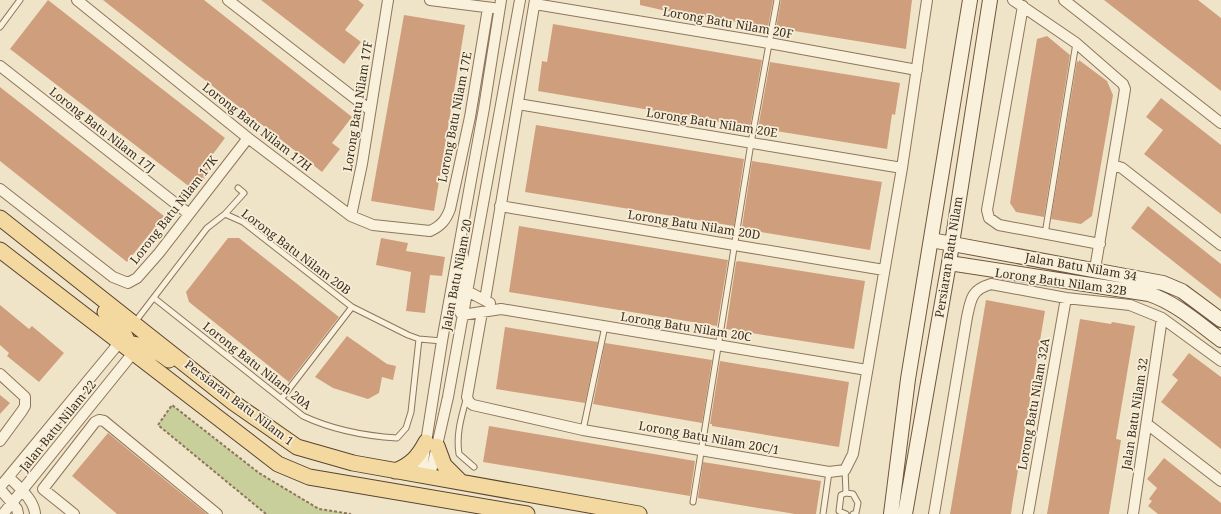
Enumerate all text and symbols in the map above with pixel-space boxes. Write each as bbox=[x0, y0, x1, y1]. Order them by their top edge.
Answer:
street label: Lorong Batu Nilam 20F bbox=[661, 3, 795, 42]
street label: Lorong Batu Nilam 17F bbox=[339, 39, 376, 173]
street label: Lorong Batu Nilam 17E bbox=[434, 50, 476, 184]
street label: Lorong Batu Nilam 17H bbox=[199, 78, 316, 175]
street label: Lorong Batu Nilam 17J bbox=[46, 83, 159, 176]
street label: Lorong Batu Nilam 20E bbox=[645, 104, 779, 141]
street label: Lorong Batu Nilam 17K bbox=[126, 151, 222, 268]
street label: Persiaran Batu Nilam bbox=[931, 195, 967, 319]
street label: Lorong Batu Nilam 20B bbox=[238, 205, 355, 299]
street label: Lorong Batu Nilam 20D bbox=[627, 206, 762, 243]
street label: Jalan Batu Nilam 20 bbox=[437, 217, 476, 333]
street label: Jalan Batu Nilam 34 bbox=[1023, 248, 1139, 285]
street label: Lorong Batu Nilam 32B bbox=[994, 264, 1128, 299]
street label: Lorong Batu Nilam 20C bbox=[619, 308, 753, 345]
street label: Lorong Batu Nilam 20A bbox=[199, 318, 316, 414]
street label: Lorong Batu Nilam 32A bbox=[1014, 336, 1054, 471]
street label: Persiaran Batu Nilam 1 bbox=[181, 356, 297, 449]
street label: Jalan Batu Nilam 32 bbox=[1117, 357, 1152, 472]
street label: Jalan Batu Nilam 22 bbox=[15, 376, 100, 476]
street label: Lorong Batu Nilam 20C/1 bbox=[637, 417, 781, 458]

